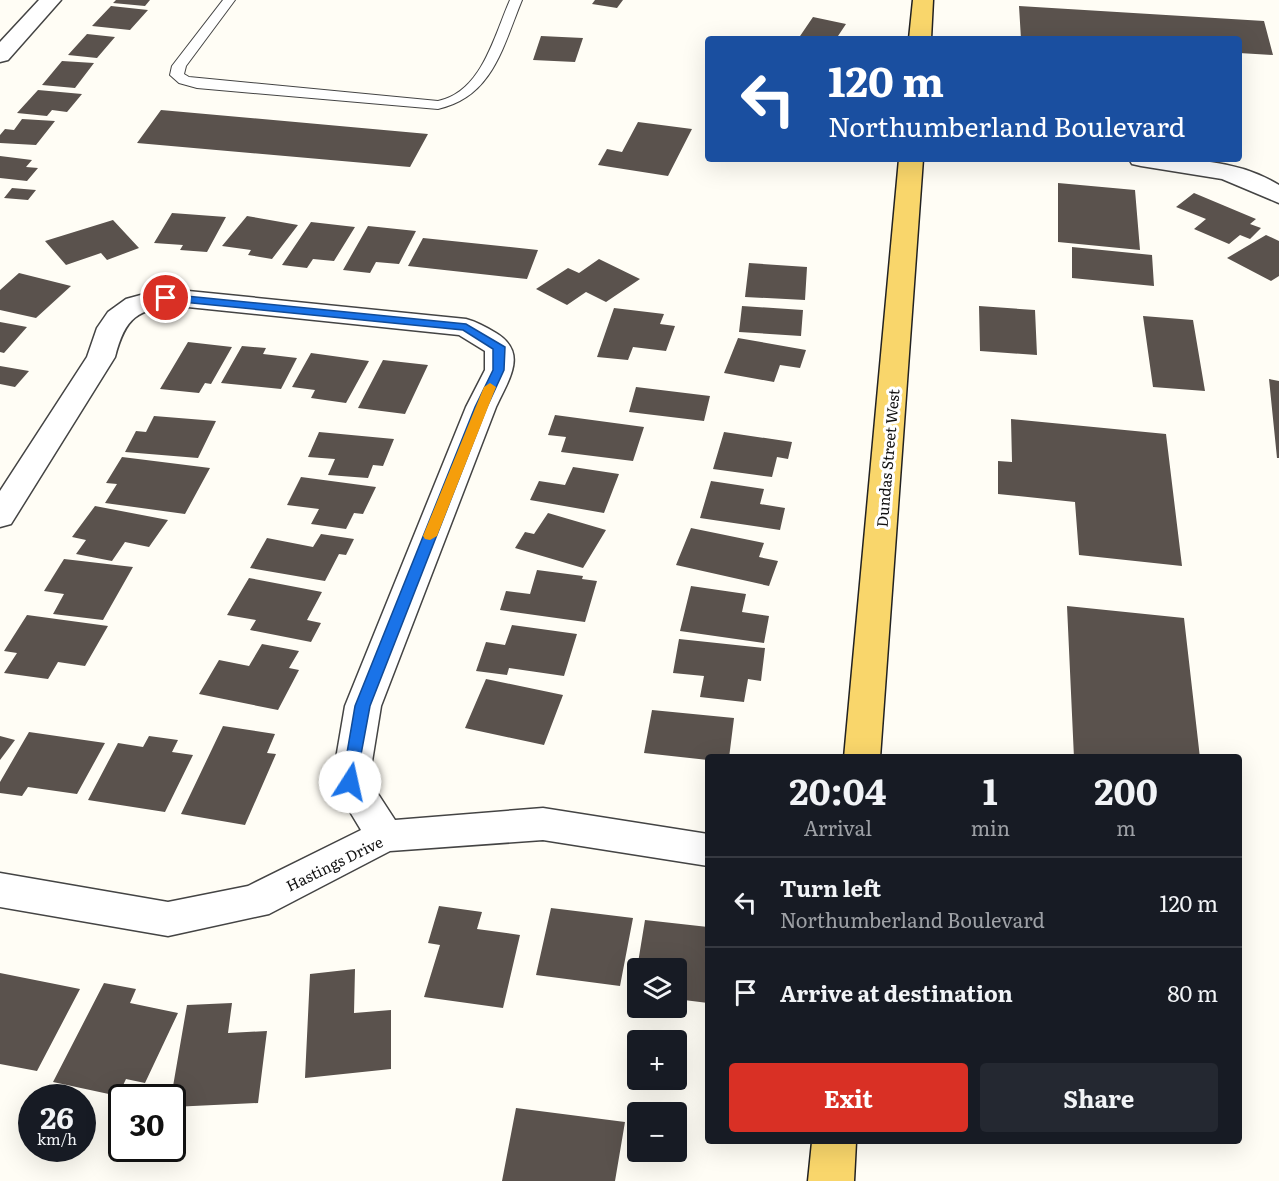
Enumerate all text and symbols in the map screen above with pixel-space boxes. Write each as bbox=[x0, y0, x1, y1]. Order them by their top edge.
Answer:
text: 120 m bbox=[828, 48, 944, 110]
icon: left bbox=[729, 60, 807, 138]
text: Northumberland Boulevard bbox=[828, 105, 1185, 145]
pin bbox=[140, 272, 191, 323]
icon: arrive bbox=[149, 281, 182, 314]
street label: Dundas Street West bbox=[869, 388, 905, 528]
position arrow bbox=[318, 750, 382, 814]
text: 20:04 bbox=[789, 763, 886, 816]
text: 1 bbox=[983, 763, 998, 816]
text: 200 bbox=[1094, 763, 1158, 816]
text: Arrival bbox=[804, 812, 872, 842]
text: min bbox=[971, 812, 1010, 842]
text: m bbox=[1116, 812, 1136, 842]
street label: Hastings Drive bbox=[282, 829, 387, 896]
text: Turn left bbox=[780, 871, 881, 904]
icon: left bbox=[729, 886, 762, 919]
text: 120 m bbox=[1159, 886, 1218, 919]
text: Northumberland Boulevard bbox=[780, 904, 1045, 934]
map controls bbox=[627, 958, 687, 1162]
button: layers bbox=[627, 958, 687, 1018]
icon: arrive bbox=[729, 976, 762, 1009]
text: Arrive at destination bbox=[780, 976, 1013, 1009]
text: 80 m bbox=[1167, 976, 1218, 1009]
button: + bbox=[627, 1030, 687, 1090]
button: Exit bbox=[729, 1063, 968, 1132]
button: Share bbox=[980, 1063, 1218, 1132]
speed limit sign: 30 bbox=[108, 1084, 186, 1162]
text: 26 bbox=[40, 1094, 74, 1138]
button: − bbox=[627, 1102, 687, 1162]
text: km/h bbox=[37, 1127, 77, 1150]

